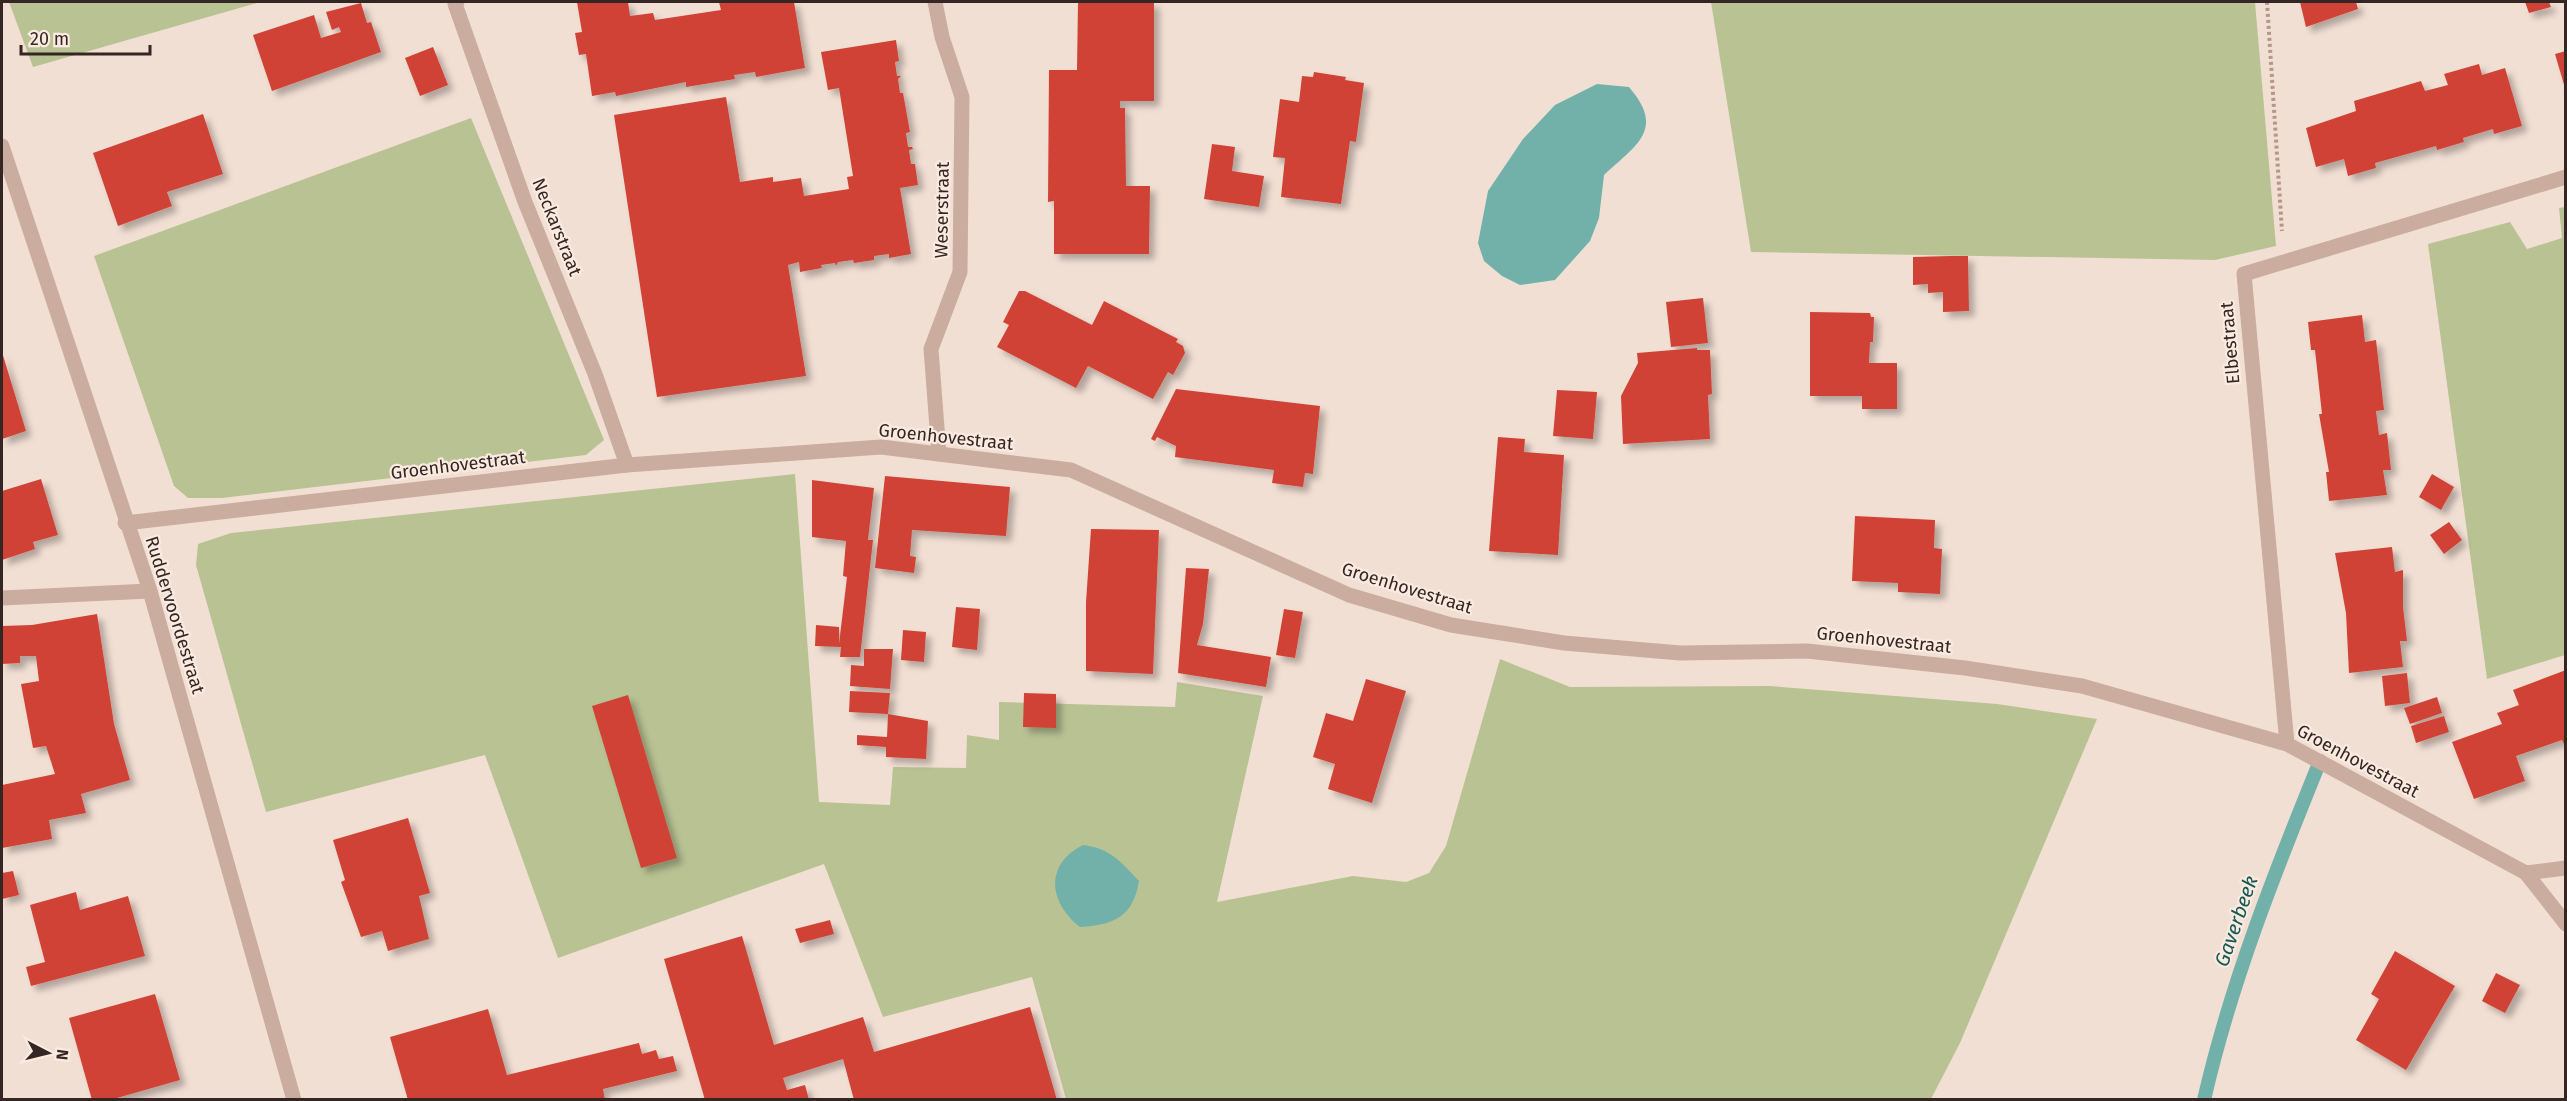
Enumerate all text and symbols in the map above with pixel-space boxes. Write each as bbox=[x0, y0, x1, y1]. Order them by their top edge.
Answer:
scale bar bbox=[21, 18, 150, 56]
text: 20 m bbox=[30, 28, 69, 50]
street label: Weserstraat bbox=[930, 161, 954, 258]
street label: Neckarstraat bbox=[527, 175, 587, 279]
street label: Elbestraat bbox=[2215, 300, 2245, 385]
street label: Groenhovestraat bbox=[878, 419, 1015, 455]
street label: Groenhovestraat bbox=[389, 446, 527, 484]
street label: Ruddervoordestraat bbox=[141, 534, 210, 697]
street label: Groenhovestraat bbox=[1339, 558, 1475, 618]
street label: Groenhovestraat bbox=[1816, 622, 1953, 658]
street label: Groenhovestraat bbox=[2293, 719, 2423, 803]
water label: Gaverbeek bbox=[2209, 872, 2263, 970]
north arrow bbox=[18, 1023, 78, 1083]
text: N bbox=[52, 1048, 72, 1061]

